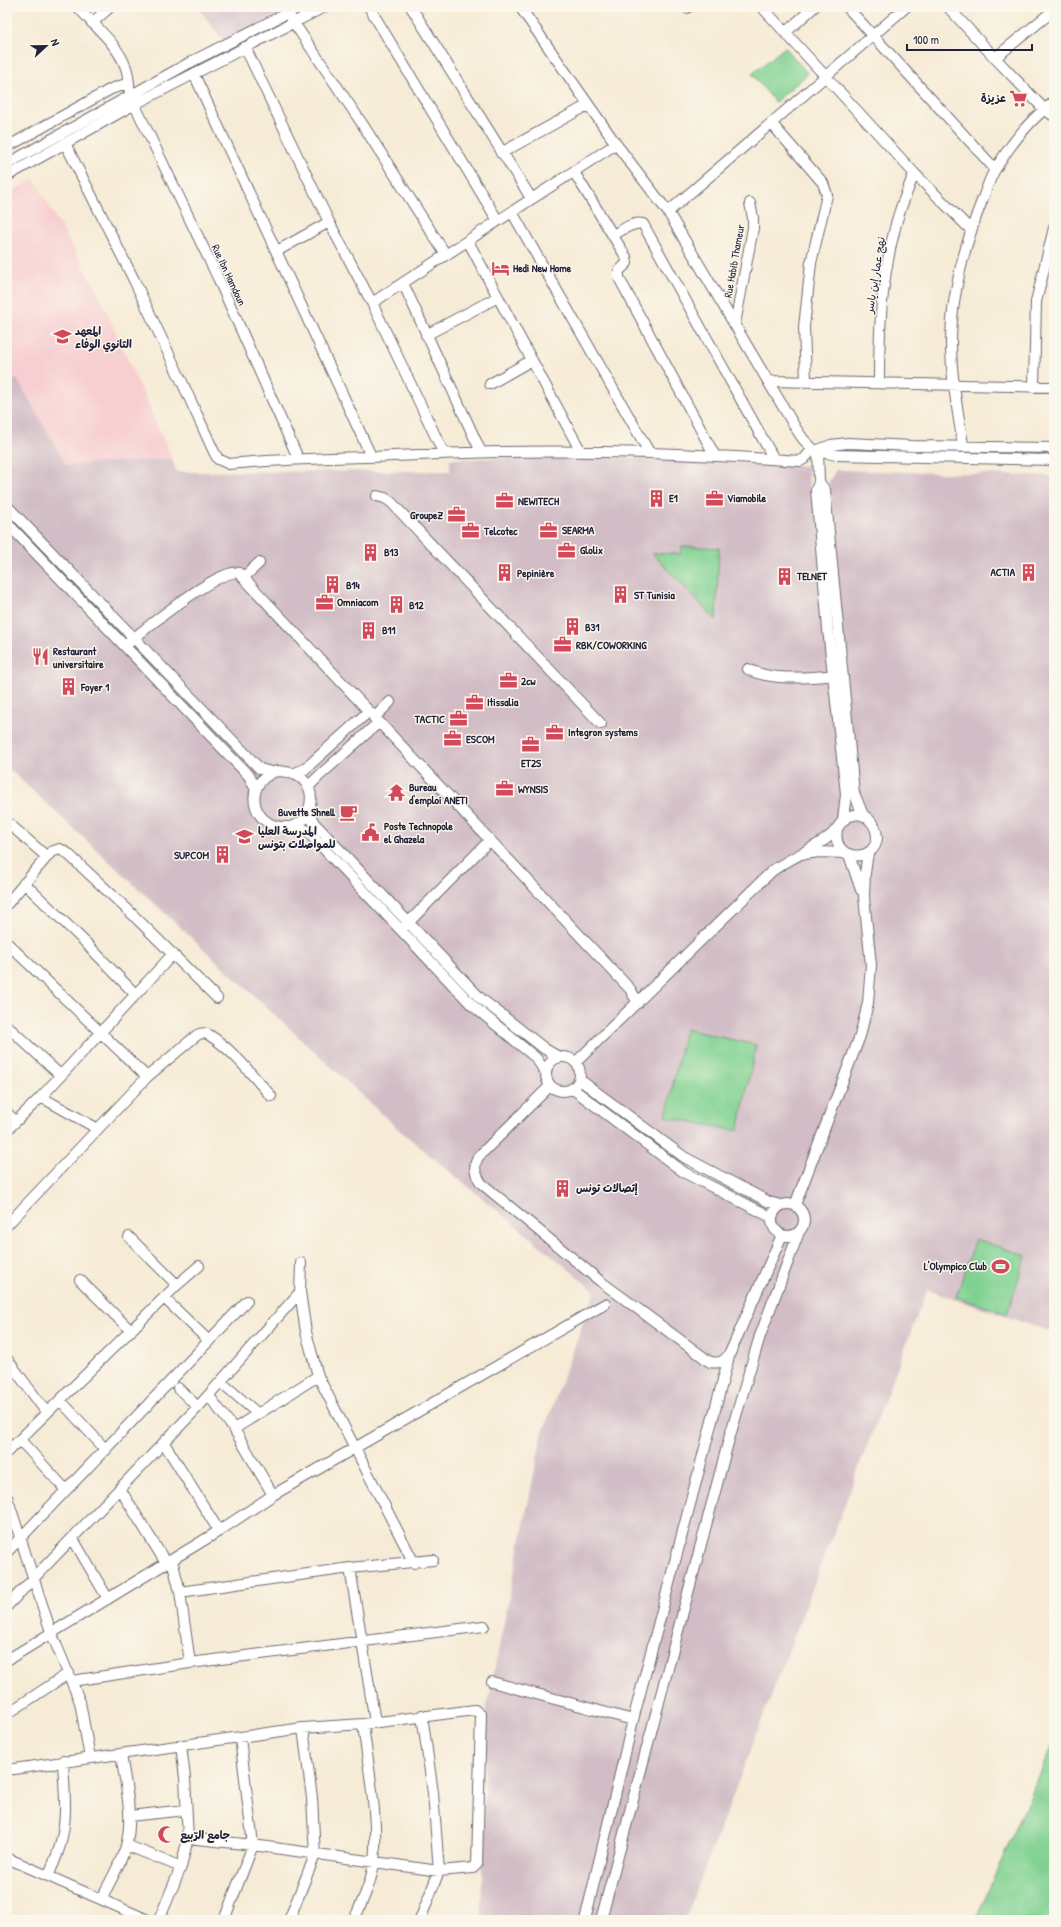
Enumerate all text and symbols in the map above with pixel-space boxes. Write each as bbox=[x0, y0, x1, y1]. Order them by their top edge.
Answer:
north arrow bbox=[26, 26, 66, 66]
scale bar bbox=[907, 26, 1032, 52]
text: 100 m bbox=[913, 31, 939, 48]
text: N bbox=[48, 37, 63, 48]
supermarket icon: عزيزة bbox=[1009, 88, 1029, 108]
place label: عزيزة bbox=[981, 91, 1006, 105]
street label: Rue Habib Thameur bbox=[721, 222, 747, 299]
street label: نهج عمار إبن ياسر bbox=[862, 236, 889, 315]
street label: Rue Ibn Hamdoun bbox=[209, 242, 249, 308]
hotel icon: Hedi New Home bbox=[490, 258, 510, 278]
place label: Hedi New Home bbox=[513, 261, 572, 275]
place label: المعهد الثانوي الوفاء bbox=[75, 324, 132, 353]
school or university icon: المعهد الثانوي الوفاء bbox=[52, 327, 72, 347]
building icon: E1 bbox=[646, 488, 666, 508]
office icon: Viamobile bbox=[704, 488, 724, 508]
office icon: NEWITECH bbox=[495, 491, 515, 511]
place label: E1 bbox=[669, 491, 678, 505]
place label: Viamobile bbox=[727, 491, 767, 505]
place label: NEWITECH bbox=[518, 494, 559, 508]
office icon: GroupeZ bbox=[446, 505, 466, 525]
place label: GroupeZ bbox=[410, 508, 443, 523]
office icon: SEARMA bbox=[539, 520, 559, 540]
office icon: Telcotec bbox=[461, 521, 481, 541]
place label: SEARMA bbox=[562, 523, 595, 537]
place label: Telcotec bbox=[483, 524, 518, 538]
office icon: Glolix bbox=[557, 540, 577, 560]
building icon: B13 bbox=[361, 542, 381, 562]
place label: Glolix bbox=[580, 543, 603, 557]
place label: B13 bbox=[384, 545, 399, 559]
building icon: ACTIA bbox=[1018, 562, 1038, 582]
building icon: Pepinière bbox=[494, 563, 514, 583]
place label: ACTIA bbox=[991, 565, 1016, 579]
place label: Pepinière bbox=[517, 566, 555, 581]
building icon: TELNET bbox=[774, 566, 794, 586]
place label: TELNET bbox=[796, 569, 828, 583]
building icon: B14 bbox=[323, 575, 343, 595]
place label: B14 bbox=[346, 578, 360, 592]
building icon: ST Tunisia bbox=[611, 585, 631, 605]
place label: ST Tunisia bbox=[634, 588, 675, 602]
office icon: Omniacom bbox=[314, 592, 334, 612]
place label: Omniacom bbox=[337, 595, 379, 609]
building icon: B12 bbox=[386, 595, 406, 615]
place label: B12 bbox=[409, 598, 425, 612]
building icon: B31 bbox=[562, 617, 582, 637]
building icon: B11 bbox=[359, 620, 379, 640]
place label: B31 bbox=[585, 620, 600, 634]
place label: B11 bbox=[382, 623, 396, 637]
office icon: RBK/COWORKING bbox=[553, 635, 573, 655]
place label: RBK/COWORKING bbox=[576, 638, 647, 652]
place label: Restaurant universitaire bbox=[53, 644, 104, 671]
restaurant icon: Restaurant universitaire bbox=[30, 647, 50, 667]
office icon: 2cw bbox=[498, 671, 518, 691]
place label: 2cw bbox=[521, 674, 536, 688]
building icon: Foyer 1 bbox=[58, 677, 78, 697]
place label: Foyer 1 bbox=[80, 680, 109, 695]
office icon: Itissalia bbox=[464, 692, 484, 712]
place label: Itissalia bbox=[487, 695, 519, 709]
office icon: TACTIC bbox=[448, 709, 468, 729]
place label: TACTIC bbox=[414, 712, 445, 726]
office icon: Integron systems bbox=[545, 722, 565, 742]
place label: Integron systems bbox=[568, 725, 639, 740]
office icon: ESCOM bbox=[443, 729, 463, 749]
place label: ESCOM bbox=[466, 732, 495, 746]
office icon: ET2S bbox=[521, 735, 541, 755]
place label: ET2S bbox=[521, 756, 542, 770]
office icon: WYNSIS bbox=[495, 779, 515, 799]
place label: Bureau d'emploi ANETI bbox=[409, 780, 468, 808]
place label: WYNSIS bbox=[518, 782, 549, 796]
temple icon: Bureau d'emploi ANETI bbox=[386, 783, 406, 803]
cafe icon: Buvette Shnell bbox=[338, 802, 358, 822]
place label: Buvette Shnell bbox=[278, 805, 336, 819]
place label: Poste Technopole el Ghazela bbox=[383, 819, 454, 846]
public building icon: Poste Technopole el Ghazela bbox=[361, 822, 381, 842]
place label: المدرسة العليا للمواصلات بتونس bbox=[258, 824, 335, 852]
school or university icon: المدرسة العليا للمواصلات بتونس bbox=[235, 827, 255, 847]
building icon: SUPCOM bbox=[212, 845, 232, 865]
place label: SUPCOM bbox=[174, 848, 209, 862]
building icon: إتصالات تونس bbox=[553, 1178, 573, 1198]
place label: إتصالات تونس bbox=[576, 1181, 638, 1196]
sports icon: L'Olympico Club bbox=[990, 1256, 1010, 1276]
place label: L'Olympico Club bbox=[924, 1259, 987, 1274]
mosque icon: جامع الرّبيع bbox=[157, 1825, 177, 1845]
place label: جامع الرّبيع bbox=[180, 1828, 230, 1843]

